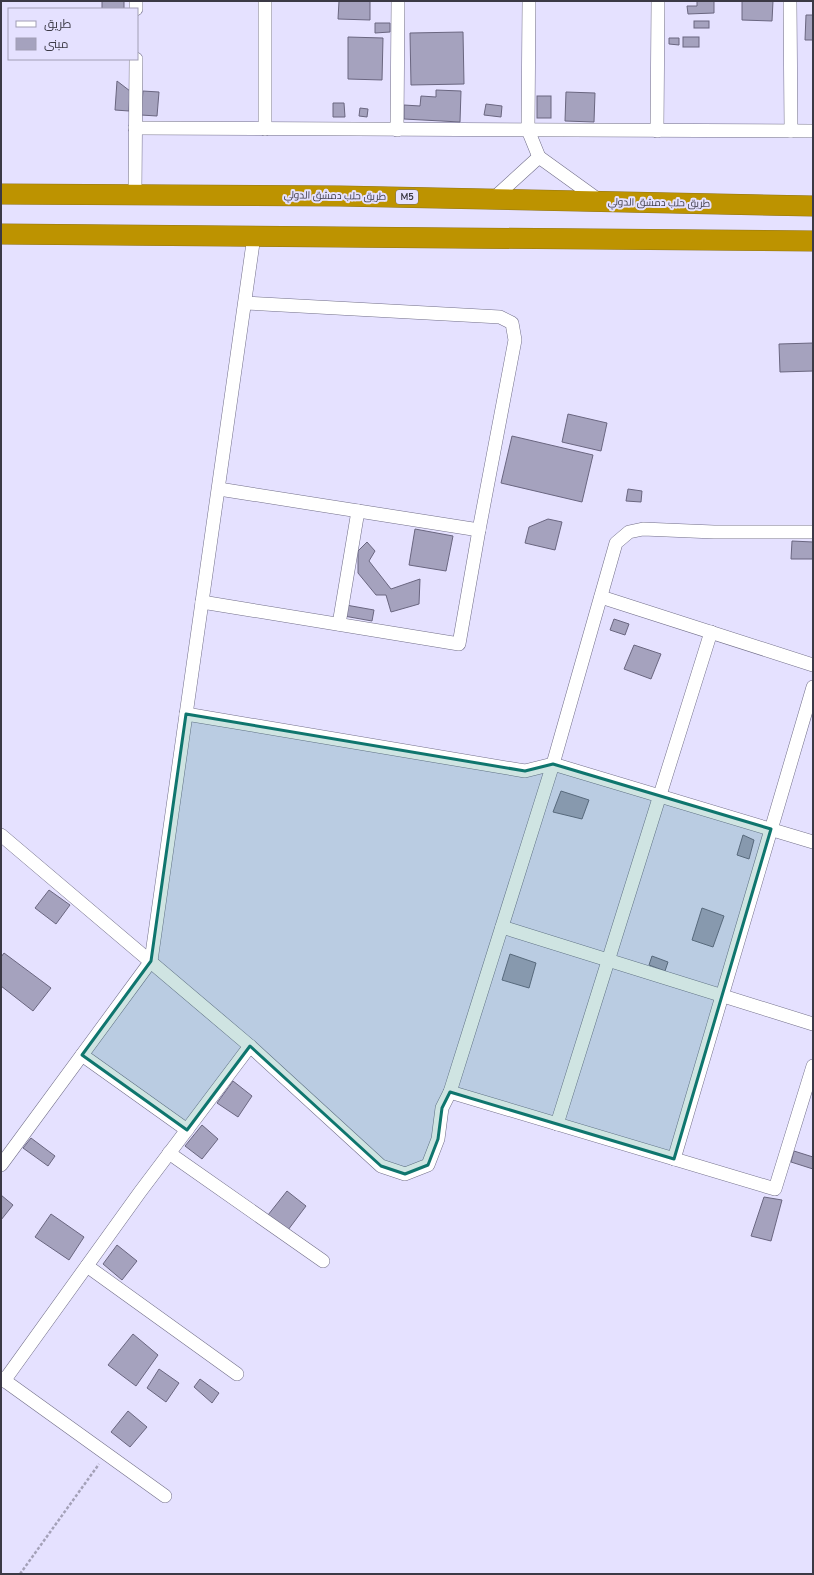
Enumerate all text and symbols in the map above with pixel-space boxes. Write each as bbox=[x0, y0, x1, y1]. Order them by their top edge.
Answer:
legend bbox=[8, 8, 138, 60]
text: طريق bbox=[44, 16, 72, 32]
text: مبنى bbox=[44, 36, 69, 52]
street label: طريق حلب دمشق الدولي bbox=[284, 188, 386, 204]
road number: M5 bbox=[396, 190, 418, 204]
street label: طريق حلب دمشق الدولي bbox=[608, 195, 710, 211]

